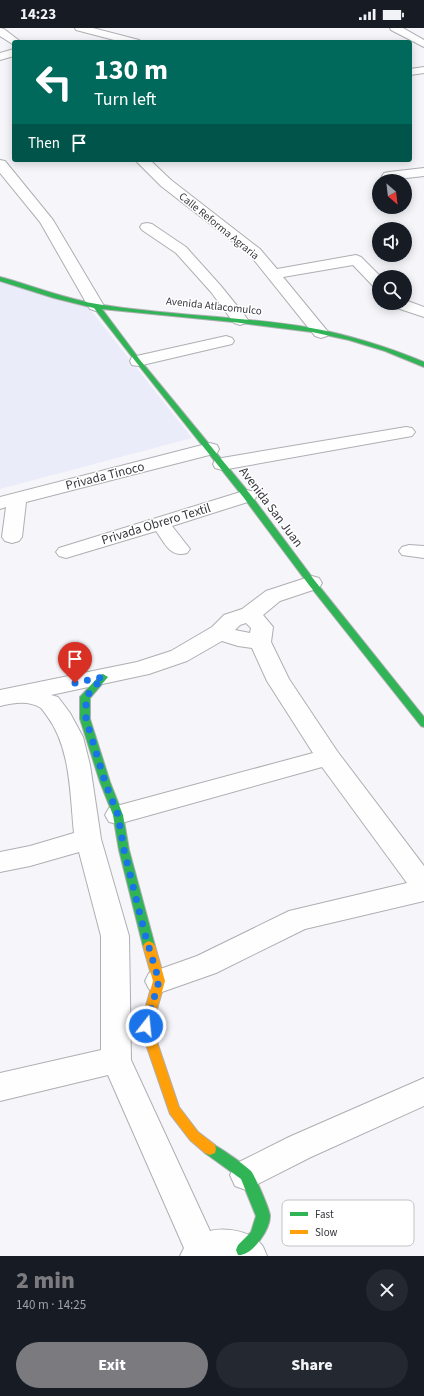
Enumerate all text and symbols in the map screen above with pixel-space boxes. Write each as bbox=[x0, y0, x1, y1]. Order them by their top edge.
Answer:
text: 14:23 bbox=[20, 4, 56, 25]
text: 130 m bbox=[94, 50, 168, 90]
icon: left bbox=[28, 56, 80, 108]
text: Turn left bbox=[94, 87, 156, 112]
icon: arrive bbox=[68, 132, 90, 154]
text: Then bbox=[28, 133, 60, 154]
north arrow bbox=[372, 174, 412, 214]
map controls bbox=[372, 174, 412, 310]
street label: Calle Reforma Agraria bbox=[176, 189, 262, 263]
button: sound bbox=[372, 222, 412, 262]
button: search bbox=[372, 270, 412, 310]
street label: Avenida Atlacomulco bbox=[165, 294, 263, 318]
street label: Privada Tinoco bbox=[64, 457, 146, 495]
street label: Avenida San Juan bbox=[235, 463, 307, 551]
street label: Privada Obrero Textil bbox=[99, 499, 213, 549]
pin bbox=[58, 642, 92, 683]
icon: arrive bbox=[64, 648, 86, 670]
position arrow bbox=[125, 1005, 167, 1047]
legend bbox=[282, 1200, 414, 1246]
text: Fast bbox=[315, 1207, 334, 1222]
text: Slow bbox=[315, 1225, 338, 1240]
text: 2 min bbox=[16, 1263, 75, 1298]
button: close bbox=[366, 1269, 408, 1311]
text: 140 m · 14:25 bbox=[16, 1296, 86, 1314]
button: Exit bbox=[16, 1342, 208, 1388]
button: Share bbox=[216, 1342, 408, 1388]

